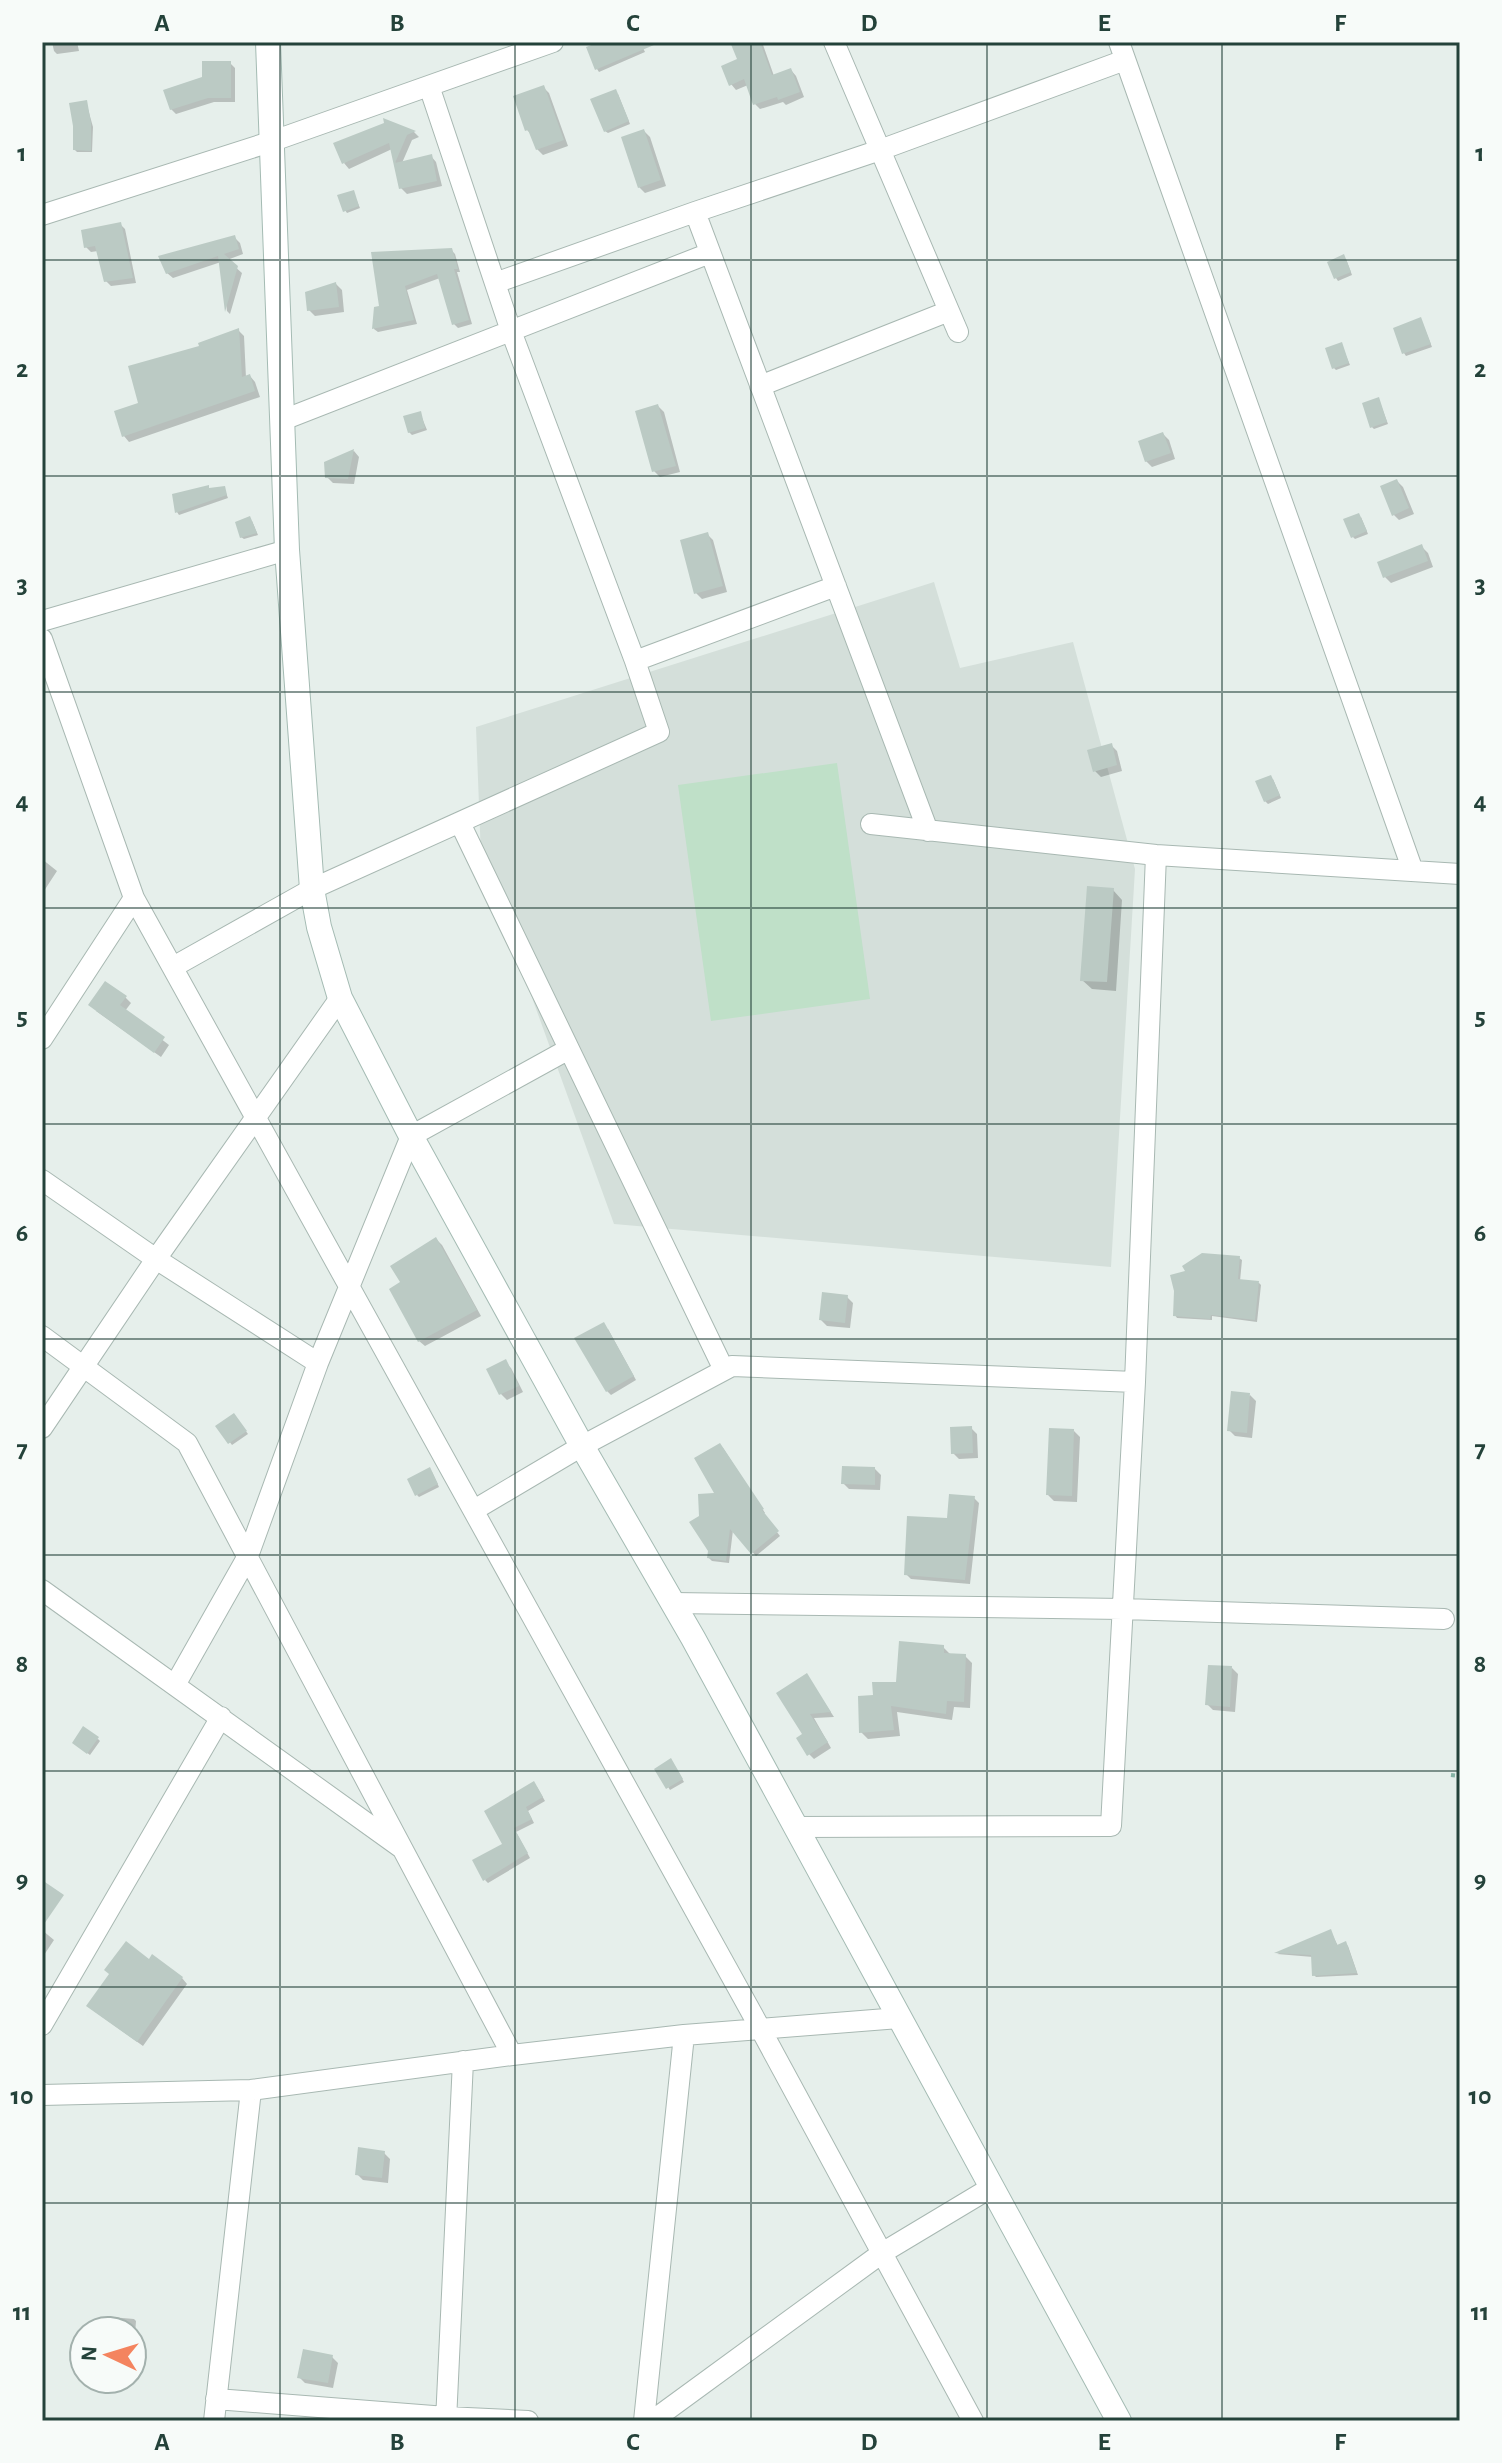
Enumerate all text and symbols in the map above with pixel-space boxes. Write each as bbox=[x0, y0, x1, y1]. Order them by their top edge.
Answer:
text: A bbox=[154, 10, 170, 36]
text: B bbox=[389, 10, 405, 36]
text: C bbox=[626, 10, 640, 36]
text: D bbox=[860, 10, 878, 36]
text: E bbox=[1097, 10, 1111, 36]
text: F bbox=[1334, 10, 1347, 36]
text: 1 bbox=[17, 140, 27, 166]
text: 1 bbox=[1475, 140, 1485, 166]
text: 2 bbox=[16, 356, 28, 382]
text: 2 bbox=[1474, 356, 1486, 382]
text: 3 bbox=[16, 572, 28, 598]
text: 3 bbox=[1474, 572, 1486, 598]
text: 4 bbox=[15, 788, 29, 814]
text: 4 bbox=[1473, 788, 1487, 814]
text: 5 bbox=[16, 1004, 28, 1030]
text: 5 bbox=[1474, 1004, 1486, 1030]
text: 6 bbox=[16, 1220, 28, 1246]
text: 6 bbox=[1474, 1220, 1486, 1246]
text: 7 bbox=[16, 1436, 28, 1462]
text: 7 bbox=[1474, 1436, 1486, 1462]
text: 8 bbox=[16, 1651, 28, 1677]
text: 8 bbox=[1474, 1651, 1486, 1677]
text: 9 bbox=[16, 1867, 28, 1893]
text: 9 bbox=[1474, 1867, 1486, 1893]
text: 10 bbox=[11, 2083, 33, 2109]
text: 10 bbox=[1469, 2083, 1491, 2109]
text: 11 bbox=[13, 2299, 31, 2325]
text: 11 bbox=[1471, 2299, 1489, 2325]
north arrow bbox=[68, 2315, 148, 2395]
text: N bbox=[78, 2345, 101, 2362]
text: A bbox=[154, 2429, 170, 2455]
text: B bbox=[389, 2429, 405, 2455]
text: C bbox=[626, 2429, 640, 2455]
text: D bbox=[860, 2429, 878, 2455]
text: E bbox=[1097, 2429, 1111, 2455]
text: F bbox=[1334, 2429, 1347, 2455]

